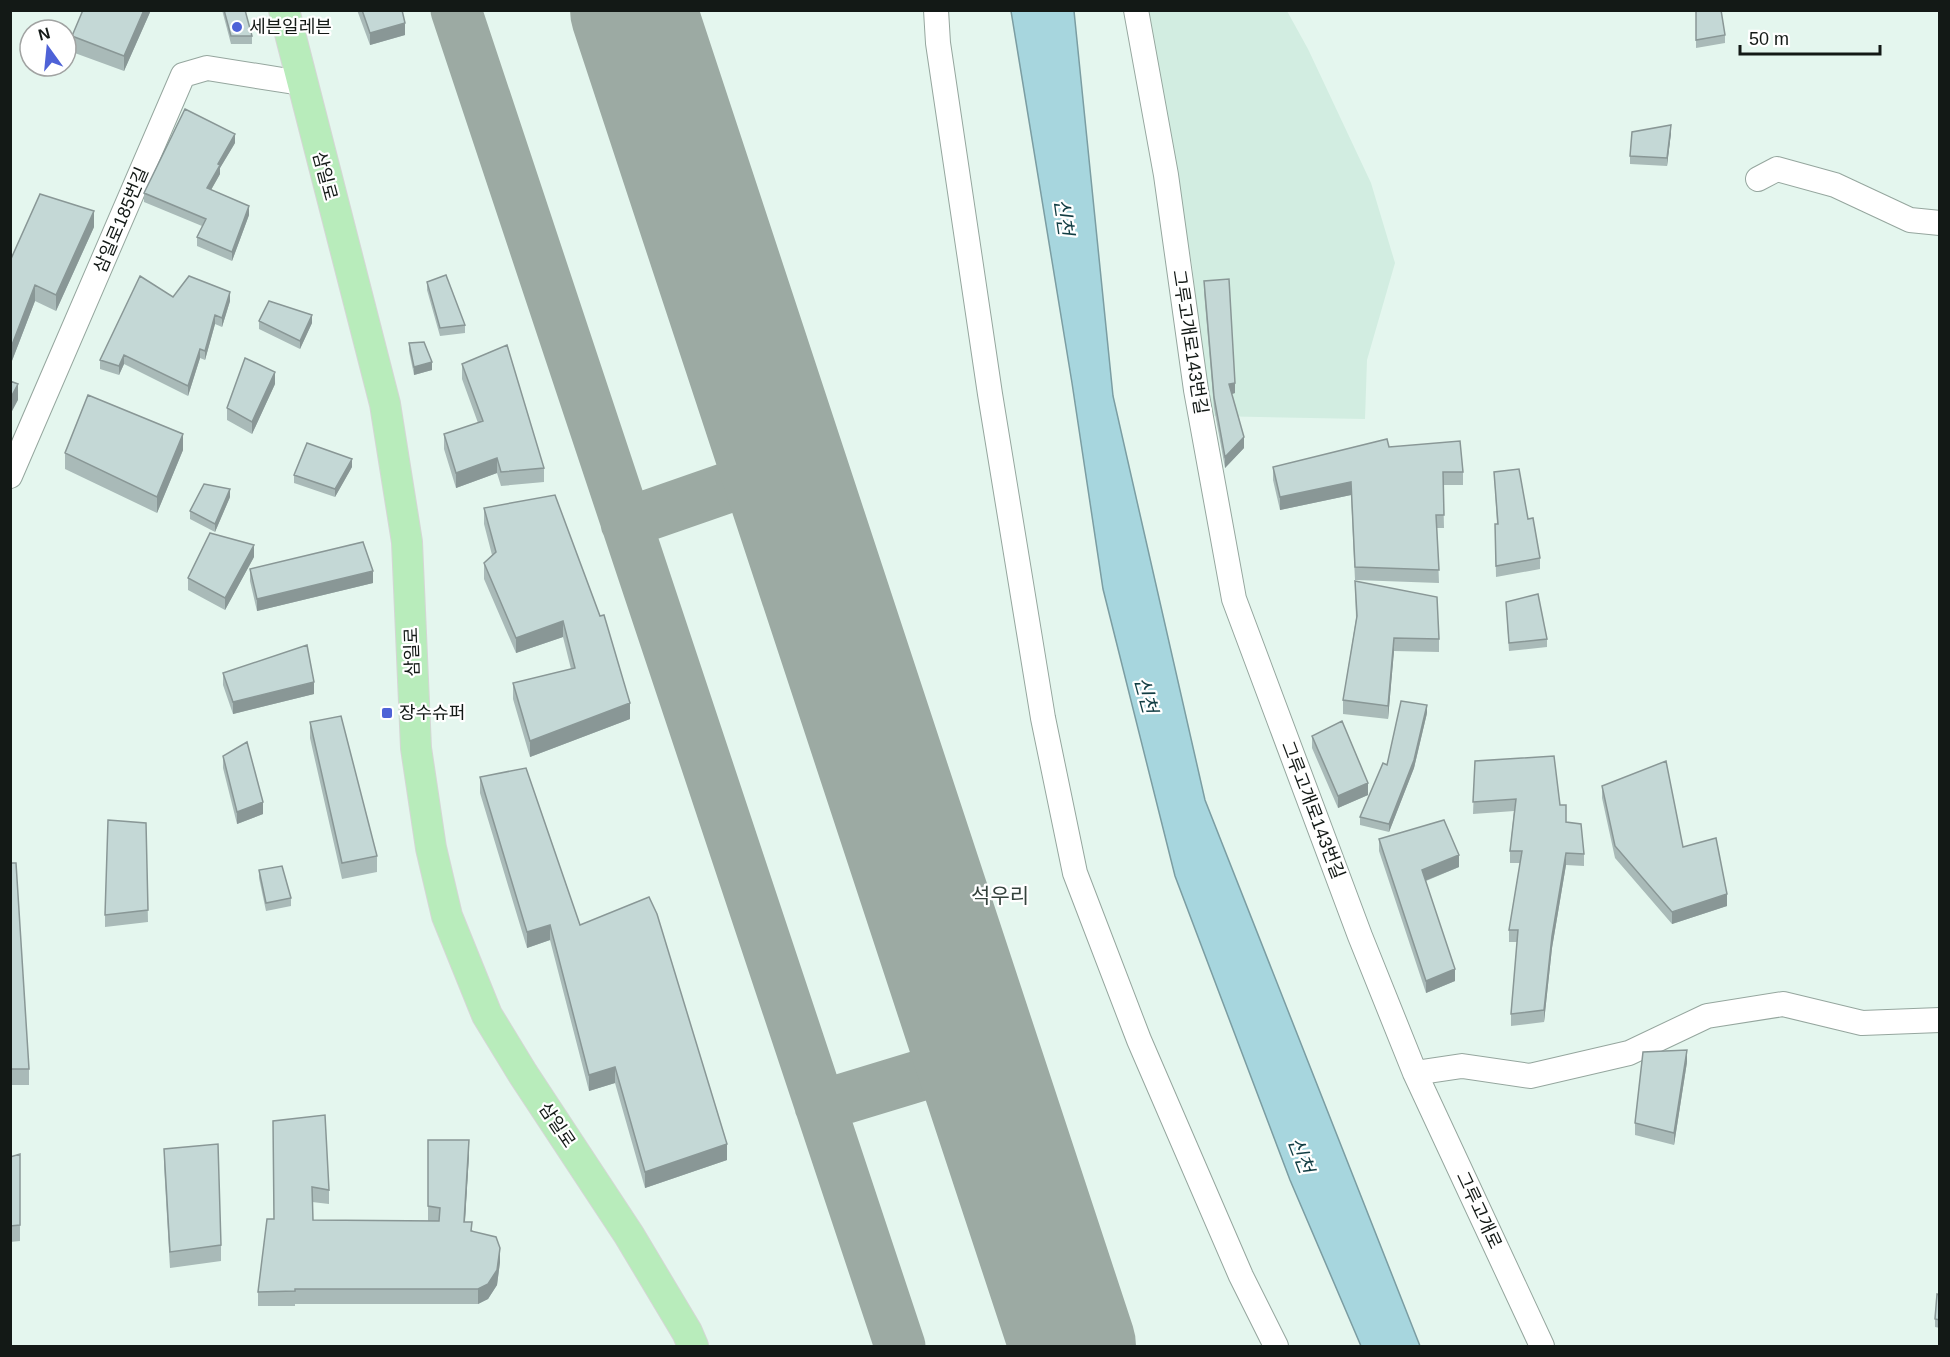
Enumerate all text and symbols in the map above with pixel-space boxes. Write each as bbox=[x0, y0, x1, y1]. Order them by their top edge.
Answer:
place label: 세븐일레븐 bbox=[249, 17, 332, 37]
north arrow bbox=[18, 18, 78, 78]
scale bar bbox=[1740, 18, 1880, 56]
marker: 세븐일레븐 bbox=[230, 20, 244, 34]
text: N bbox=[36, 24, 52, 44]
text: 50 m bbox=[1749, 29, 1789, 49]
street label: 삼일로 bbox=[309, 149, 341, 203]
street label: 삼일로185번길 bbox=[90, 164, 152, 276]
water label: 신천 bbox=[1051, 197, 1078, 239]
street label: 그루고개로143번길 bbox=[1169, 268, 1211, 416]
street label: 삼일로 bbox=[401, 627, 423, 677]
water label: 신천 bbox=[1131, 674, 1162, 718]
place label: 장수슈퍼 bbox=[399, 703, 465, 723]
marker: 장수슈퍼 bbox=[380, 706, 394, 720]
street label: 그루고개로143번길 bbox=[1278, 738, 1348, 882]
district label: 석우리 bbox=[971, 884, 1029, 907]
street label: 삼일로 bbox=[535, 1099, 579, 1151]
water label: 신천 bbox=[1284, 1134, 1319, 1179]
street label: 그루고개로 bbox=[1452, 1168, 1506, 1252]

